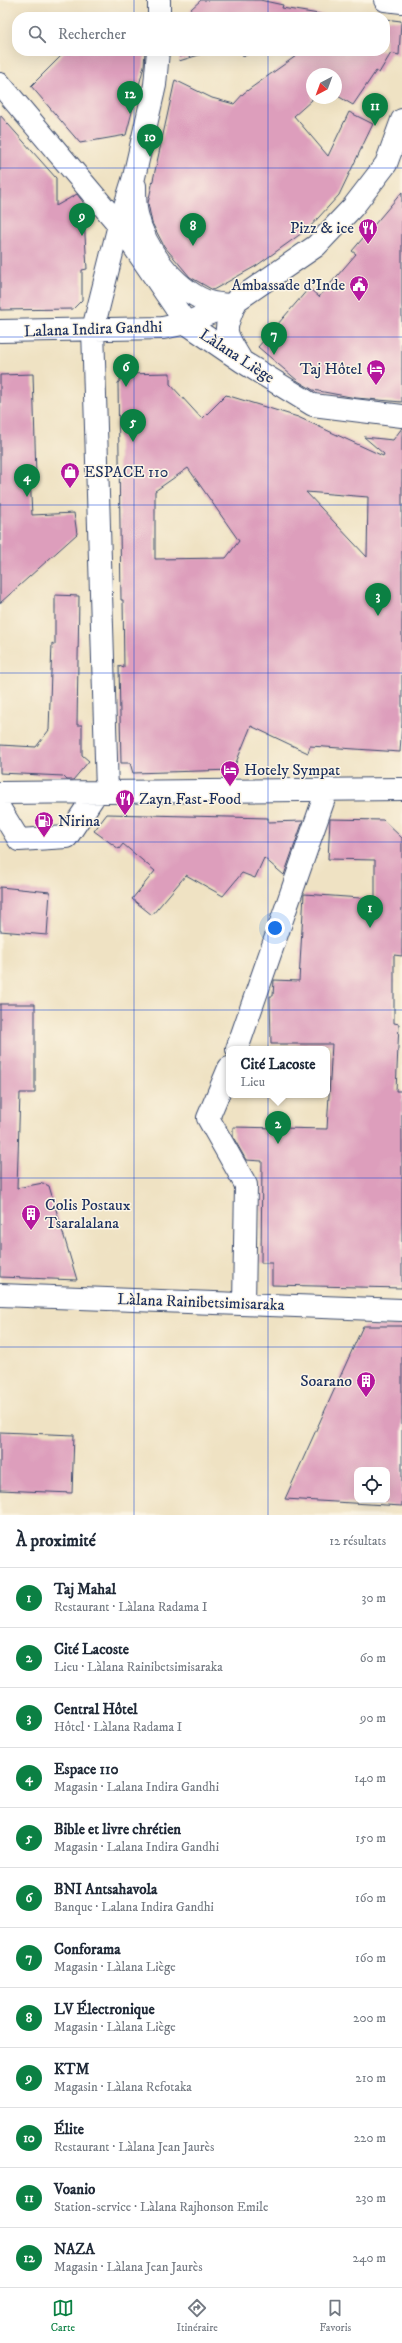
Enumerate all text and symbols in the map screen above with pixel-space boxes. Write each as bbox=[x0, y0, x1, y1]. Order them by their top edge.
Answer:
search box bbox=[12, 12, 390, 56]
icon: search bbox=[26, 23, 48, 45]
text: Rechercher bbox=[58, 25, 126, 44]
north arrow bbox=[306, 68, 342, 104]
pin: 12 bbox=[117, 81, 143, 114]
pin: 11 bbox=[362, 93, 388, 126]
pin: 10 bbox=[137, 124, 163, 157]
pin: 9 bbox=[69, 203, 95, 236]
pin: 8 bbox=[180, 213, 206, 246]
restaurant icon: Pizz & ice bbox=[357, 217, 379, 245]
place label: Pizz & ice bbox=[290, 218, 354, 238]
public building icon: Ambassade d'Inde bbox=[348, 274, 370, 302]
place label: Ambassade d'Inde bbox=[231, 275, 345, 295]
street label: Lalana Indira Gandhi bbox=[23, 317, 163, 341]
pin: 7 bbox=[261, 322, 287, 355]
street label: Làlana Liège bbox=[196, 324, 278, 388]
pin: 6 bbox=[113, 354, 139, 387]
hotel icon: Taj Hôtel bbox=[365, 358, 387, 386]
place label: Taj Hôtel bbox=[300, 359, 362, 379]
pin: 5 bbox=[120, 409, 146, 442]
shop icon: ESPACE 110 bbox=[59, 461, 81, 489]
place label: ESPACE 110 bbox=[84, 462, 168, 482]
pin: 4 bbox=[14, 464, 40, 497]
pin: 3 bbox=[365, 583, 391, 616]
hotel icon: Hotely Sympat bbox=[219, 759, 241, 787]
place label: Hotely Sympat bbox=[244, 760, 340, 780]
restaurant icon: Zayn Fast-Food bbox=[114, 788, 136, 816]
place label: Zayn Fast-Food bbox=[139, 789, 241, 809]
fuel station icon: Nirina bbox=[33, 810, 55, 838]
place label: Nirina bbox=[58, 811, 100, 831]
pin: 1 bbox=[357, 895, 383, 928]
your location bbox=[265, 918, 285, 938]
popup bbox=[226, 1046, 330, 1098]
text: Cité Lacoste bbox=[241, 1055, 315, 1074]
text: Lieu bbox=[241, 1074, 265, 1090]
pin: 2 bbox=[265, 1111, 291, 1144]
place label: Colis Postaux Tsaralalana bbox=[45, 1195, 131, 1233]
building icon: Colis Postaux Tsaralalana bbox=[20, 1203, 42, 1231]
street label: Làlana Rainibetsimisaraka bbox=[117, 1289, 285, 1315]
building icon: Soarano bbox=[355, 1370, 377, 1398]
place label: Soarano bbox=[300, 1371, 352, 1391]
map controls bbox=[354, 1467, 390, 1503]
button: locate bbox=[354, 1467, 390, 1503]
text: À proximité bbox=[16, 1530, 96, 1552]
text: 12 résultats bbox=[329, 1533, 386, 1549]
text: Taj Mahal bbox=[54, 1580, 116, 1599]
text: 1 bbox=[27, 1590, 31, 1606]
text: 30 m bbox=[362, 1590, 386, 1606]
text: Restaurant · Làlana Radama I bbox=[54, 1599, 207, 1615]
text: Cité Lacoste bbox=[54, 1640, 129, 1659]
text: 2 bbox=[26, 1650, 32, 1666]
text: 60 m bbox=[360, 1650, 386, 1666]
text: Lieu · Làlana Rainibetsimisaraka bbox=[54, 1659, 223, 1675]
text: Central Hôtel bbox=[54, 1700, 138, 1719]
text: 3 bbox=[27, 1710, 31, 1726]
text: 90 m bbox=[360, 1710, 386, 1726]
text: Hôtel · Làlana Radama I bbox=[54, 1719, 182, 1735]
text: Espace 110 bbox=[54, 1760, 118, 1779]
text: 4 bbox=[25, 1770, 33, 1786]
text: 140 m bbox=[354, 1770, 386, 1786]
text: Magasin · Lalana Indira Gandhi bbox=[54, 1779, 219, 1795]
text: Bible et livre chrétien bbox=[54, 1820, 181, 1839]
text: 5 bbox=[26, 1830, 32, 1846]
text: 150 m bbox=[355, 1830, 386, 1846]
text: Magasin · Lalana Indira Gandhi bbox=[54, 1839, 219, 1855]
text: BNI Antsahavola bbox=[54, 1880, 157, 1899]
text: 6 bbox=[26, 1890, 32, 1906]
text: 160 m bbox=[355, 1890, 386, 1906]
text: Banque · Lalana Indira Gandhi bbox=[54, 1899, 214, 1915]
text: Conforama bbox=[54, 1940, 121, 1959]
text: 7 bbox=[26, 1950, 32, 1966]
text: 160 m bbox=[355, 1950, 386, 1966]
text: Magasin · Làlana Liège bbox=[54, 1959, 176, 1975]
text: LV Électronique bbox=[54, 2000, 155, 2019]
text: 8 bbox=[26, 2010, 32, 2026]
text: 200 m bbox=[353, 2010, 386, 2026]
text: Magasin · Làlana Liège bbox=[54, 2019, 176, 2035]
text: KTM bbox=[54, 2060, 89, 2079]
text: 9 bbox=[26, 2070, 32, 2086]
text: 210 m bbox=[355, 2070, 386, 2086]
text: Magasin · Làlana Refotaka bbox=[54, 2079, 192, 2095]
text: Élite bbox=[54, 2120, 84, 2139]
text: 10 bbox=[23, 2130, 35, 2146]
text: 220 m bbox=[354, 2130, 386, 2146]
text: Restaurant · Làlana Jean Jaurès bbox=[54, 2139, 214, 2155]
text: Voanio bbox=[54, 2180, 95, 2199]
text: 11 bbox=[24, 2190, 34, 2206]
text: 230 m bbox=[355, 2190, 386, 2206]
text: Station-service · Làlana Rajhonson Emile bbox=[54, 2199, 268, 2215]
text: NAZA bbox=[54, 2240, 95, 2259]
text: 12 bbox=[23, 2250, 35, 2266]
text: 240 m bbox=[353, 2250, 386, 2266]
text: Magasin · Làlana Jean Jaurès bbox=[54, 2259, 203, 2275]
tab: Carte bbox=[51, 2297, 75, 2335]
tab: Itinéraire bbox=[177, 2297, 218, 2335]
tab: Favoris bbox=[319, 2297, 351, 2335]

